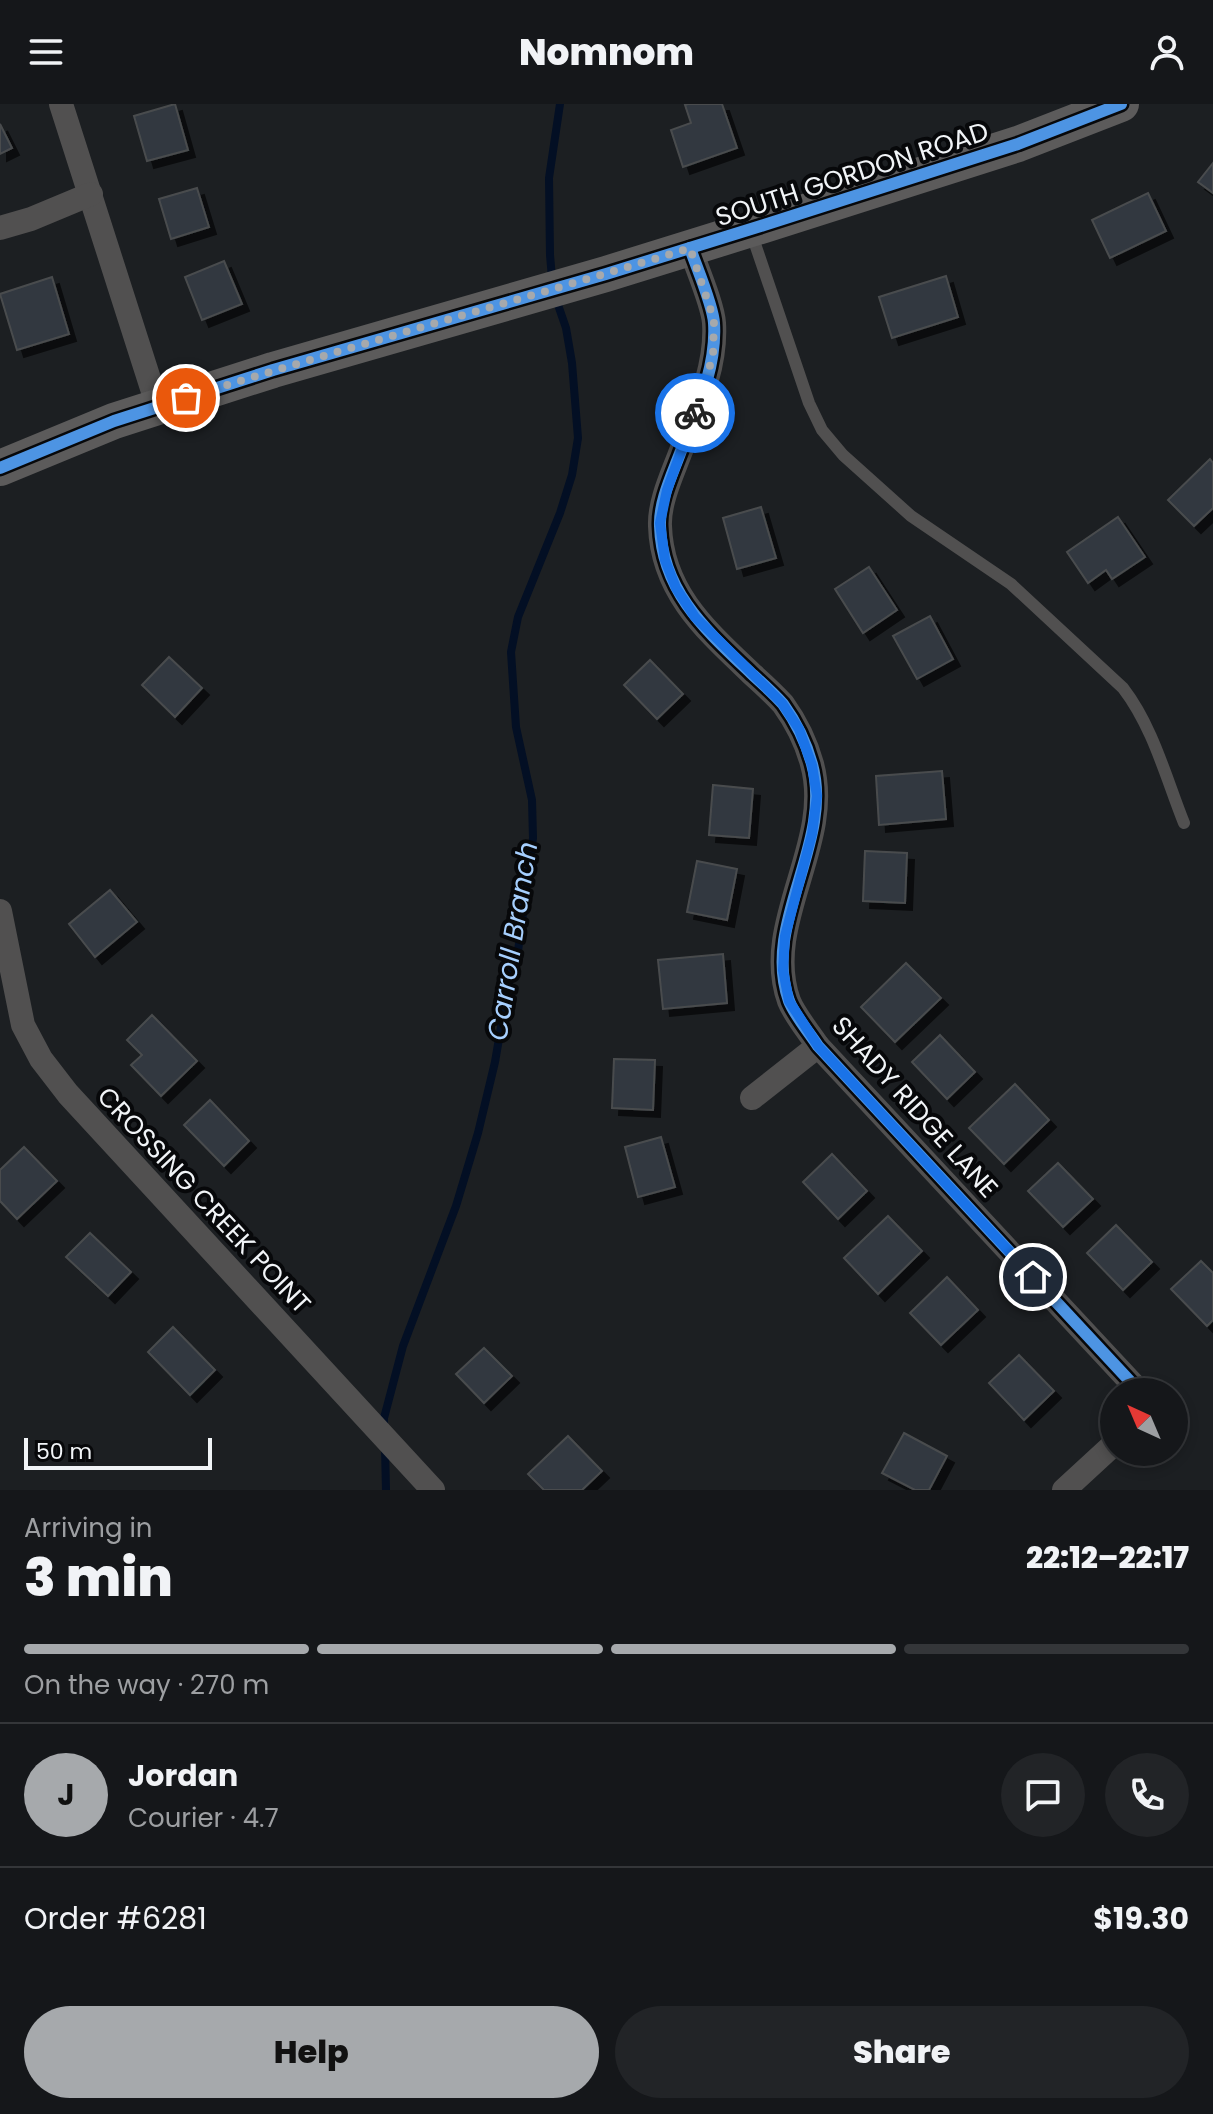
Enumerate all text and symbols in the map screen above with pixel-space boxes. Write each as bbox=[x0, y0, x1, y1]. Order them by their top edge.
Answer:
text: Nomnom bbox=[519, 27, 694, 78]
icon: menu bbox=[24, 30, 68, 74]
icon: person bbox=[1145, 30, 1189, 74]
street label: SOUTH GORDON ROAD bbox=[711, 113, 993, 235]
pin bbox=[152, 364, 220, 432]
courier bbox=[655, 373, 735, 453]
icon: bag bbox=[164, 376, 208, 420]
icon: bike bbox=[673, 391, 717, 435]
water label: Carroll Branch bbox=[478, 839, 547, 1043]
street label: SHADY RIDGE LANE bbox=[824, 1008, 1006, 1206]
street label: CROSSING CREEK POINT bbox=[89, 1079, 319, 1321]
pin bbox=[999, 1243, 1067, 1311]
icon: home bbox=[1011, 1255, 1055, 1299]
north arrow bbox=[1100, 1378, 1188, 1466]
map controls bbox=[1100, 1378, 1188, 1466]
scale bar bbox=[24, 1434, 212, 1470]
text: 50 m bbox=[36, 1436, 92, 1467]
text: Arriving in bbox=[24, 1510, 153, 1546]
text: 22:12–22:17 bbox=[1026, 1536, 1189, 1579]
text: 3 min bbox=[24, 1541, 173, 1614]
text: On the way · 270 m bbox=[24, 1667, 269, 1703]
button: chat bbox=[1001, 1753, 1085, 1837]
button: phone bbox=[1105, 1753, 1189, 1837]
text: Jordan bbox=[128, 1754, 238, 1797]
text: J bbox=[57, 1773, 75, 1816]
text: Courier · 4.7 bbox=[128, 1800, 279, 1836]
text: Order #6281 bbox=[24, 1897, 207, 1940]
text: $19.30 bbox=[1093, 1897, 1189, 1940]
button: Help bbox=[24, 2006, 599, 2098]
button: Share bbox=[615, 2006, 1189, 2098]

